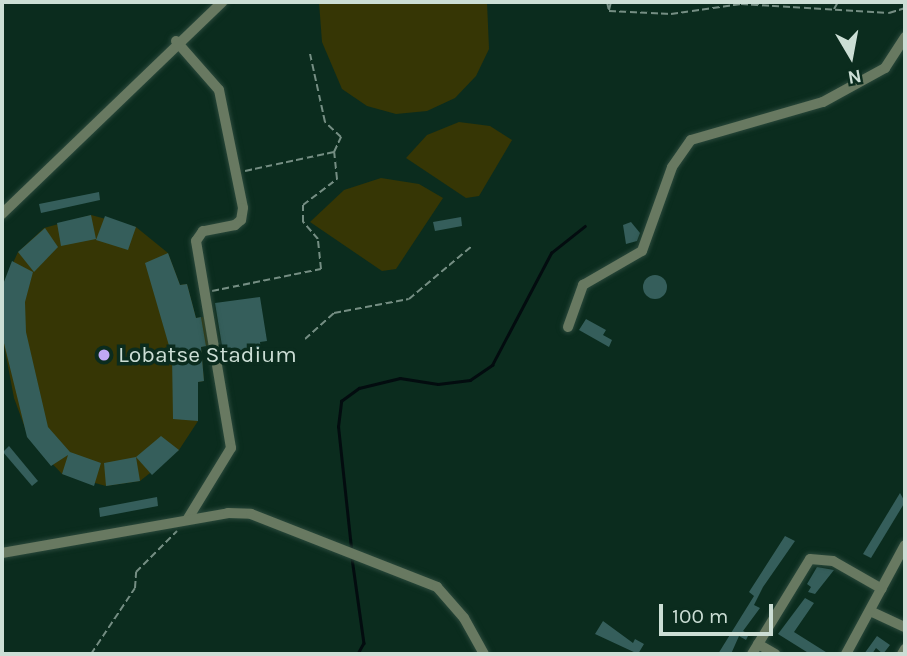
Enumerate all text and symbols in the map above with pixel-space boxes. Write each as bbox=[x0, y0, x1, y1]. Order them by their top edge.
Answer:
north arrow bbox=[816, 21, 886, 91]
text: N bbox=[846, 65, 863, 89]
place label: Lobatse Stadium bbox=[118, 341, 297, 369]
marker: Lobatse Stadium bbox=[96, 347, 112, 363]
scale bar bbox=[662, 590, 776, 634]
text: 100 m bbox=[672, 604, 729, 628]

